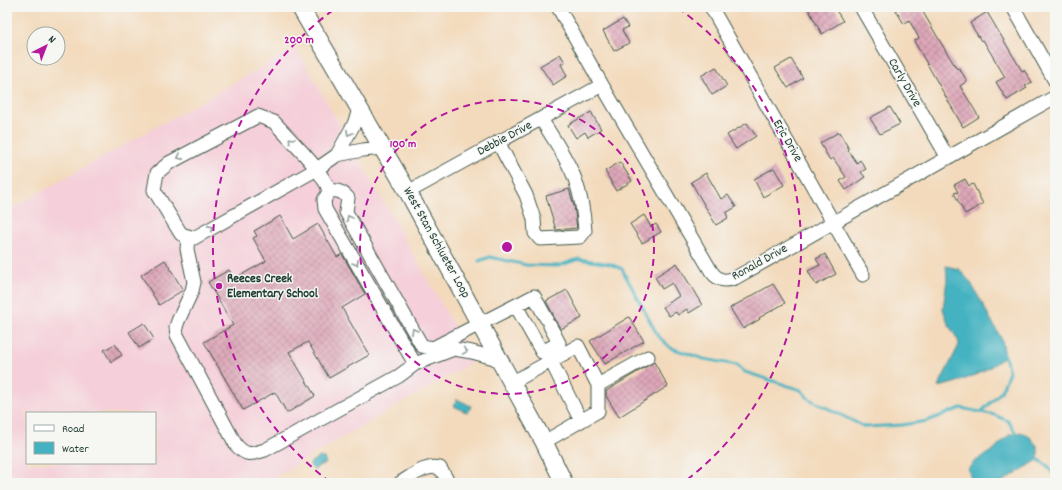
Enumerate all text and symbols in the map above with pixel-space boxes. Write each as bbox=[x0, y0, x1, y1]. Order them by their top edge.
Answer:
north arrow bbox=[26, 26, 66, 66]
text: N bbox=[44, 32, 59, 48]
text: 200 m bbox=[284, 32, 314, 49]
street label: Carly Drive bbox=[882, 55, 926, 111]
street label: Debbie Drive bbox=[474, 116, 536, 161]
street label: Eric Drive bbox=[767, 116, 807, 166]
one-way arrow bbox=[346, 129, 353, 136]
text: 100 m bbox=[390, 136, 416, 153]
one-way arrow bbox=[288, 137, 295, 145]
one-way arrow bbox=[177, 153, 184, 160]
street label: West Stan Schlueter Loop bbox=[397, 184, 475, 302]
one-way arrow bbox=[346, 215, 354, 222]
one-way arrow bbox=[207, 226, 214, 233]
centre of rings bbox=[500, 240, 514, 254]
street label: Ronald Drive bbox=[729, 240, 792, 286]
one-way arrow bbox=[352, 259, 359, 266]
place label: Reeces Creek Elementary School bbox=[227, 270, 319, 304]
marker: Reeces Creek Elementary School bbox=[214, 281, 224, 291]
one-way arrow bbox=[411, 328, 418, 335]
one-way arrow bbox=[462, 346, 468, 355]
legend bbox=[26, 412, 156, 464]
text: Road bbox=[62, 421, 84, 438]
text: Water bbox=[62, 441, 89, 458]

